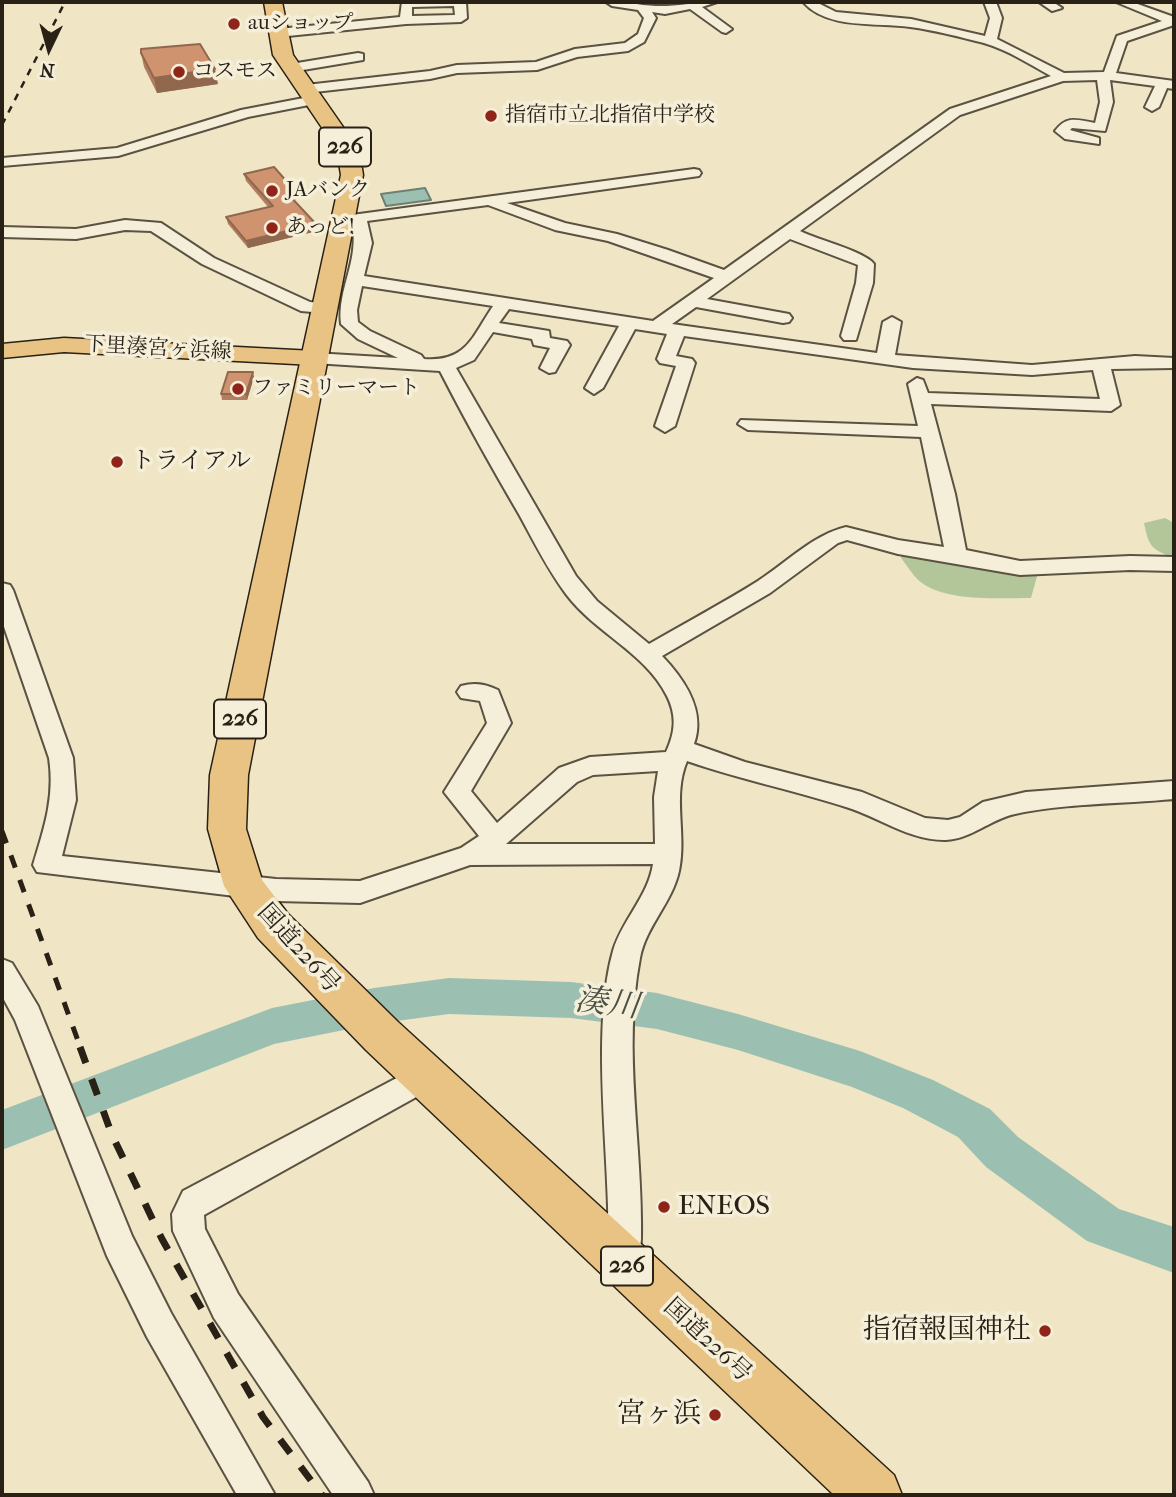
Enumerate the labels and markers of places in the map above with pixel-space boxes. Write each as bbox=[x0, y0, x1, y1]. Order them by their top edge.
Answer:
place label: auショップ bbox=[248, 11, 354, 37]
marker: auショップ bbox=[226, 16, 242, 32]
place label: コスモス bbox=[193, 59, 277, 85]
marker: コスモス bbox=[171, 64, 187, 80]
place label: 指宿市立北指宿中学校 bbox=[505, 103, 715, 129]
marker: 指宿市立北指宿中学校 bbox=[483, 108, 499, 124]
place label: JAバンク bbox=[286, 178, 370, 204]
marker: JAバンク bbox=[264, 183, 280, 199]
place label: あっど! bbox=[286, 215, 355, 241]
marker: あっど! bbox=[264, 220, 280, 236]
place label: ファミリーマート bbox=[252, 376, 420, 402]
marker: ファミリーマート bbox=[230, 381, 246, 397]
place label: トライアル bbox=[131, 448, 251, 476]
marker: トライアル bbox=[109, 454, 125, 470]
place label: ENEOS bbox=[678, 1190, 770, 1224]
marker: ENEOS bbox=[656, 1199, 672, 1215]
place label: 指宿報国神社 bbox=[863, 1314, 1031, 1348]
marker: 指宿報国神社 bbox=[1037, 1323, 1053, 1339]
place label: 宮ヶ浜 bbox=[617, 1398, 701, 1432]
marker: 宮ヶ浜 bbox=[707, 1407, 723, 1423]

